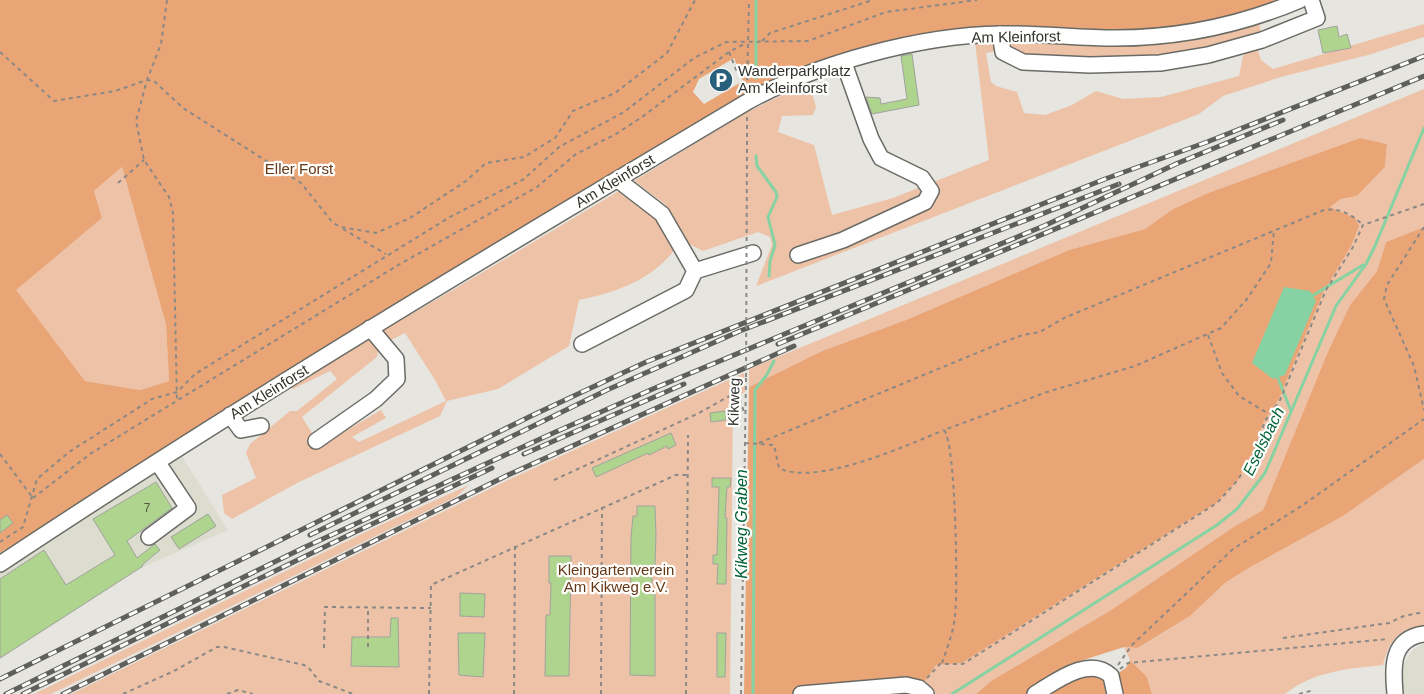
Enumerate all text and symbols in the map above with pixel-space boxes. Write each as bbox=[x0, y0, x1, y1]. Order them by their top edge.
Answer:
street label: Am Kleinforst bbox=[971, 27, 1062, 46]
place label: Wanderparkplatz Am Kleinforst bbox=[738, 62, 851, 96]
parking icon: Wanderparkplatz Am Kleinforst bbox=[708, 67, 734, 93]
street label: Am Kleinforst bbox=[572, 150, 658, 211]
park label: Eller Forst bbox=[265, 160, 334, 177]
street label: Am Kleinforst bbox=[226, 360, 312, 422]
street label: Kikweg bbox=[724, 378, 743, 426]
water label: Eselsbach bbox=[1240, 404, 1287, 478]
water label: Kikweg Graben bbox=[733, 469, 750, 579]
house number: 7 bbox=[144, 501, 151, 515]
park label: Kleingartenverein Am Kikweg e.V. bbox=[558, 561, 674, 595]

